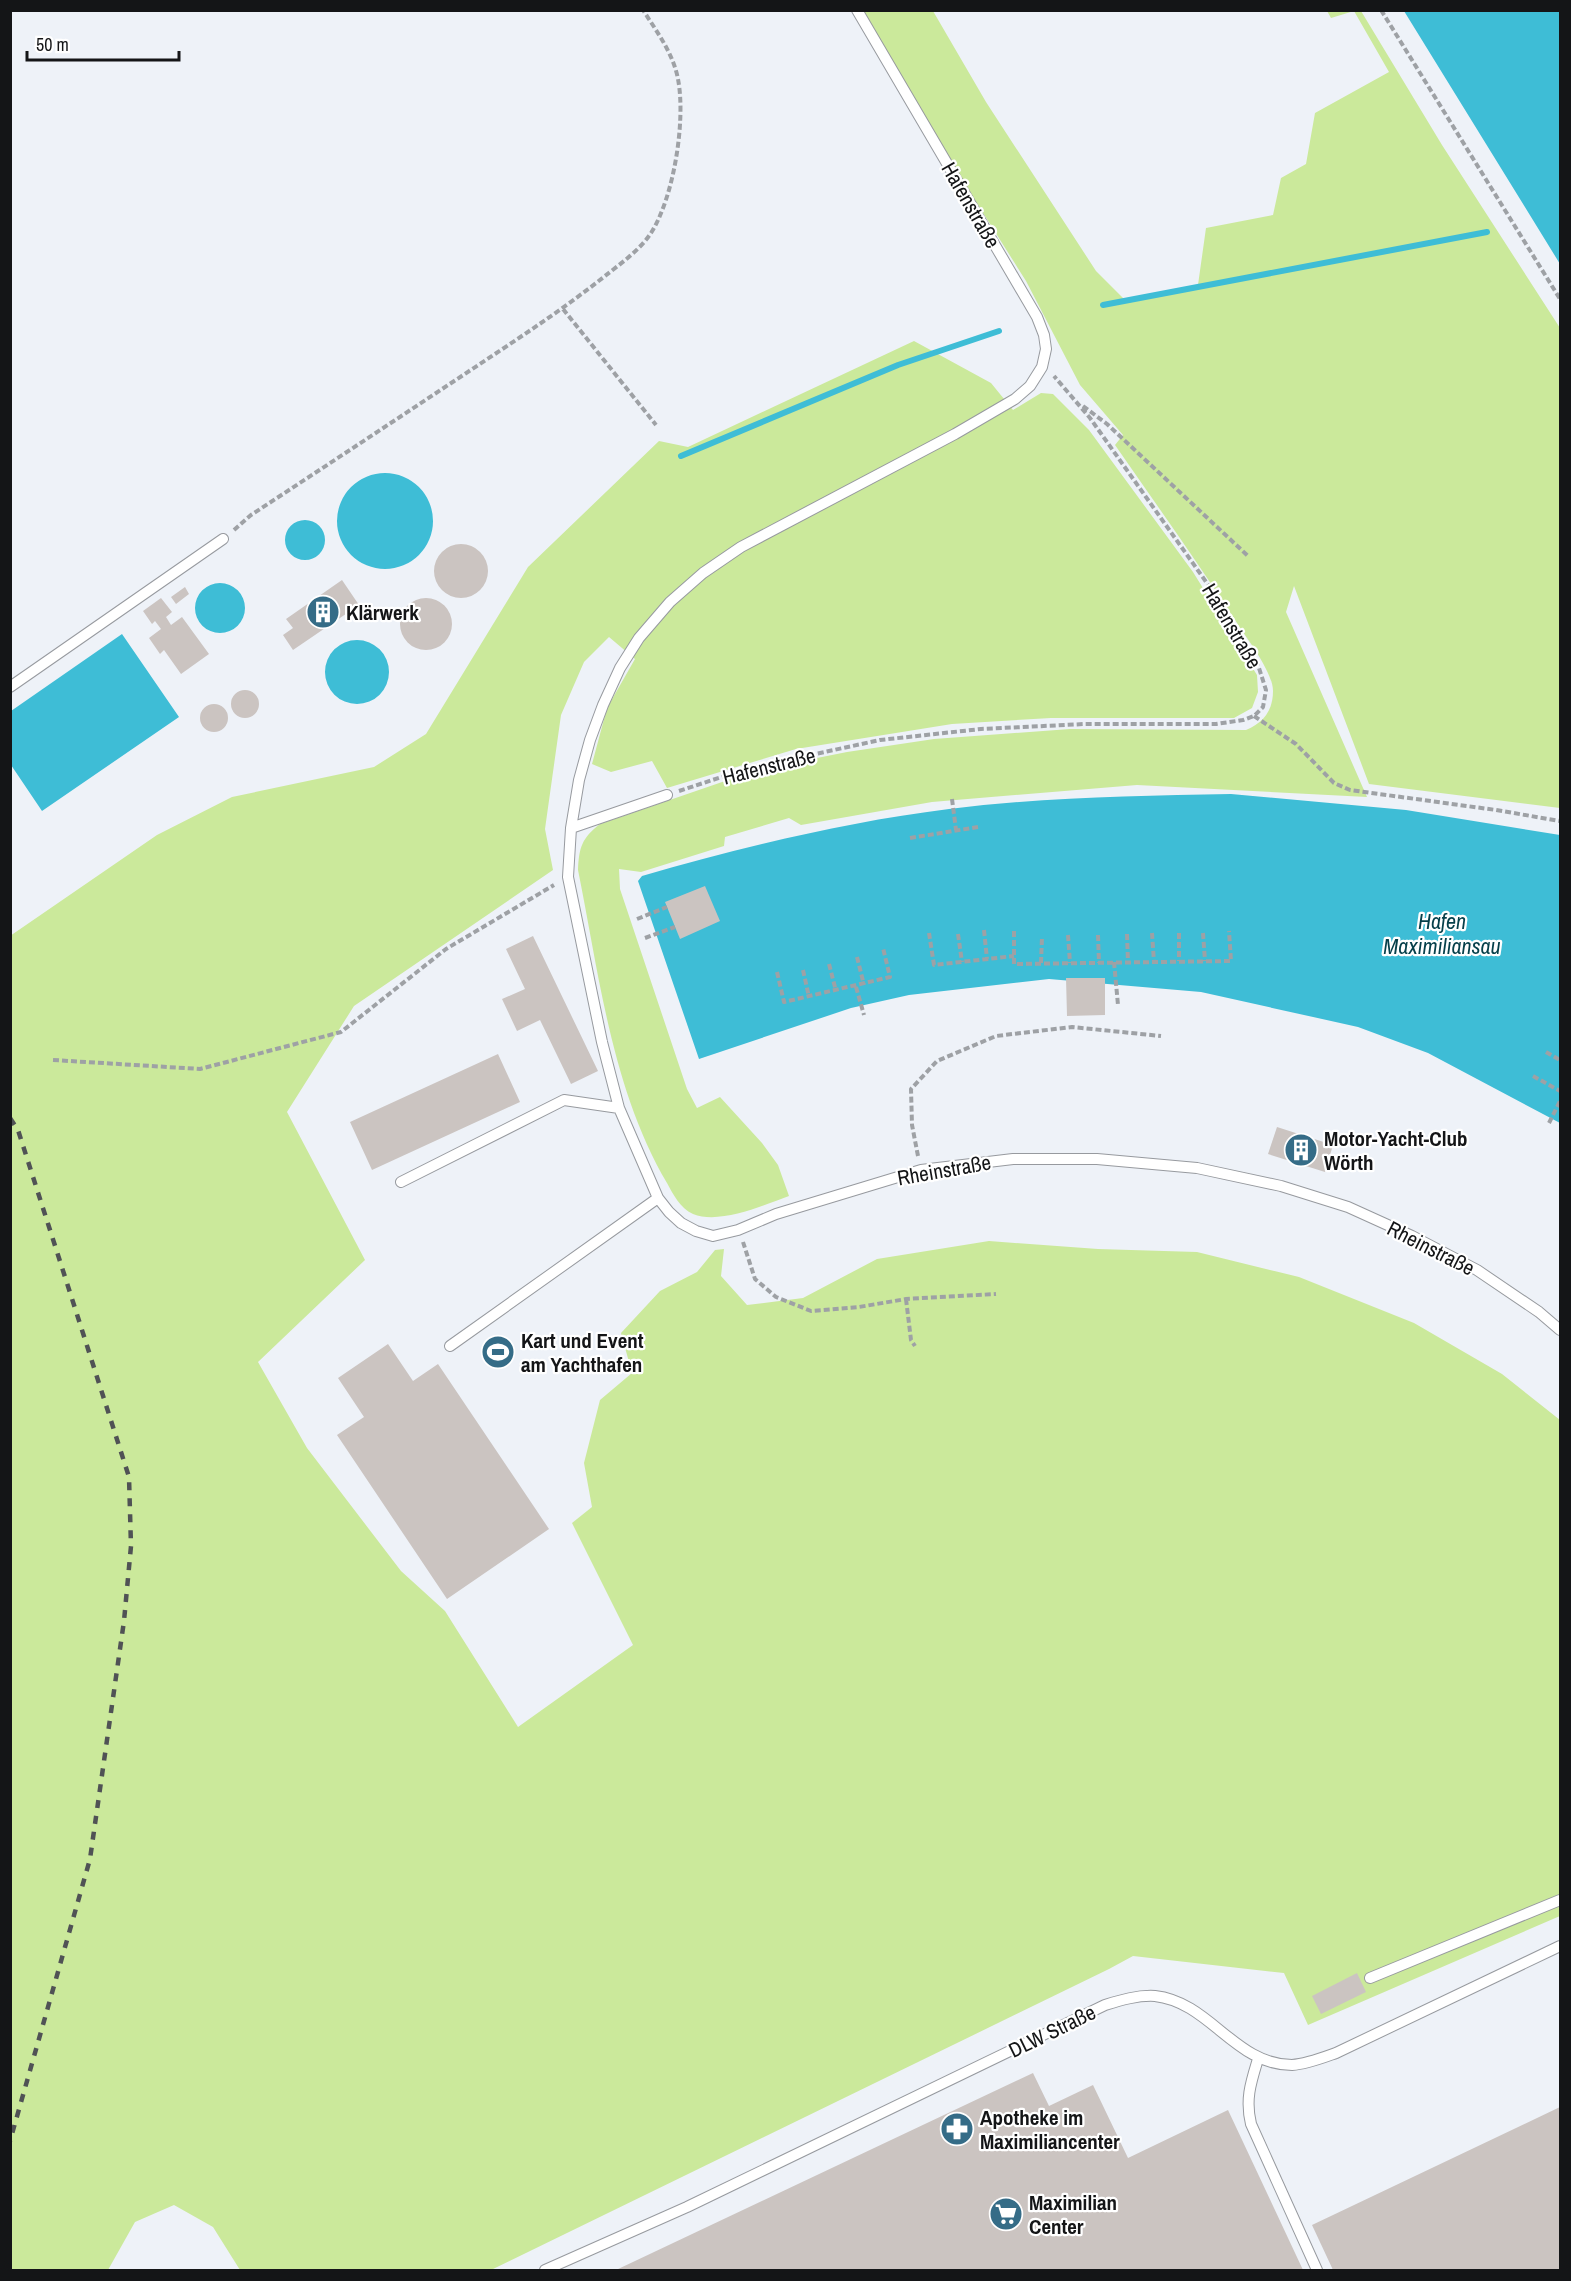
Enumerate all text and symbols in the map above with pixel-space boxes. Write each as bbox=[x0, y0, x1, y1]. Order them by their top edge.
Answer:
scale bar bbox=[27, 24, 178, 62]
text: 50 m bbox=[36, 32, 69, 57]
street label: Hafenstraße bbox=[935, 157, 1007, 253]
street label: Hafenstraße bbox=[1195, 578, 1269, 674]
building icon: Klärwerk bbox=[305, 594, 341, 630]
place label: Klärwerk bbox=[346, 598, 419, 627]
street label: Hafenstraße bbox=[720, 740, 818, 792]
water label: Hafen Maximiliansau bbox=[1383, 906, 1501, 961]
place label: Motor-Yacht-Club Wörth bbox=[1324, 1124, 1468, 1177]
building icon: Motor-Yacht-Club Wörth bbox=[1283, 1132, 1319, 1168]
street label: Rheinstraße bbox=[895, 1147, 993, 1193]
street label: Rheinstraße bbox=[1382, 1214, 1480, 1282]
place label: Kart und Event am Yachthafen bbox=[521, 1326, 644, 1379]
sports icon: Kart und Event am Yachthafen bbox=[480, 1334, 516, 1370]
street label: DLW Straße bbox=[1004, 1997, 1100, 2065]
place label: Apotheke im Maximiliancenter bbox=[980, 2103, 1120, 2156]
pharmacy icon: Apotheke im Maximiliancenter bbox=[939, 2111, 975, 2147]
place label: Maximilian Center bbox=[1029, 2188, 1117, 2241]
supermarket icon: Maximilian Center bbox=[988, 2196, 1024, 2232]

